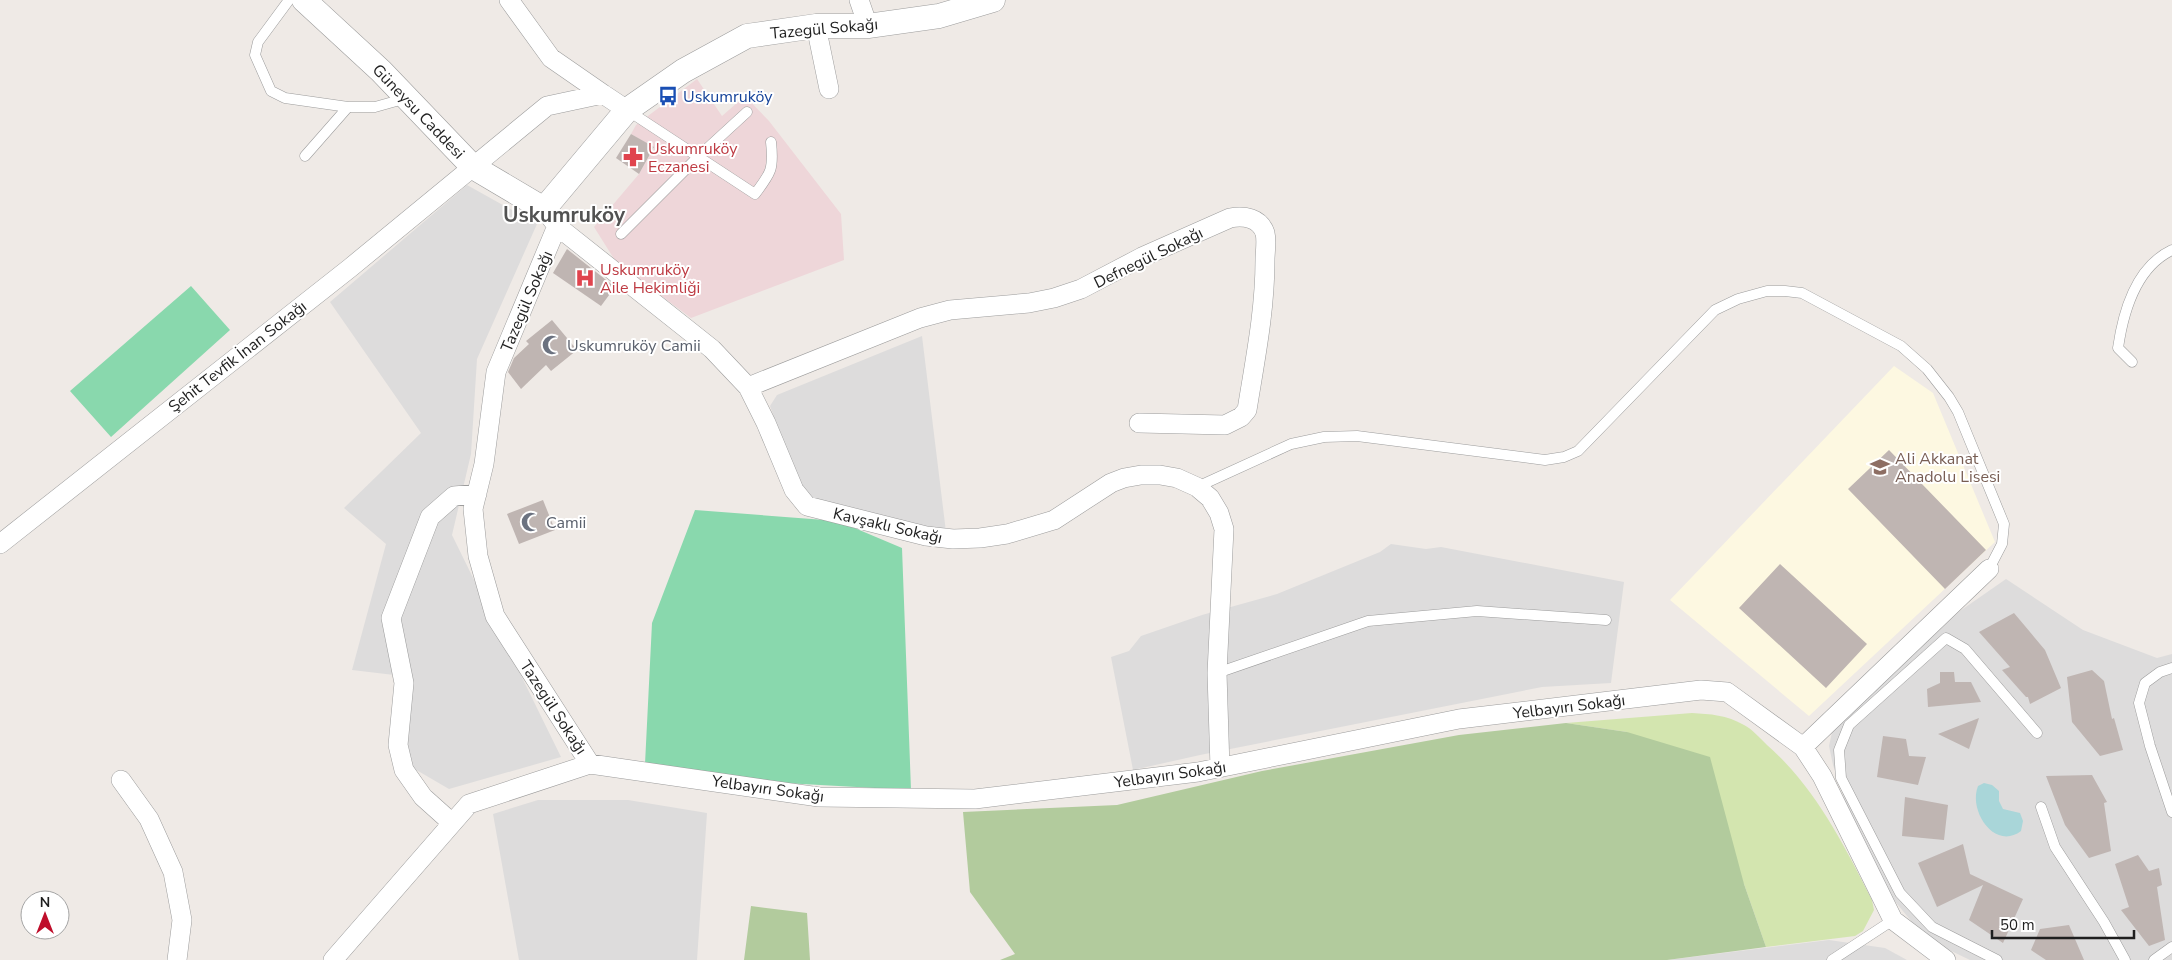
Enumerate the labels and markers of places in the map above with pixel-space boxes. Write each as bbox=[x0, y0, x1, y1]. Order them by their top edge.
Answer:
bus stop icon: Uskumruköy bbox=[657, 85, 679, 107]
place label: Uskumruköy bbox=[683, 86, 773, 108]
place label: Uskumruköy Eczanesi bbox=[648, 138, 738, 178]
pharmacy icon: Uskumruköy Eczanesi bbox=[622, 146, 644, 168]
place label: Uskumruköy Aile Hekimliği bbox=[600, 259, 700, 299]
hospital icon: Uskumruköy Aile Hekimliği bbox=[574, 267, 596, 289]
mosque icon: Uskumruköy Camii bbox=[541, 334, 563, 356]
place label: Uskumruköy Camii bbox=[567, 335, 701, 357]
place label: Ali Akkanat Anadolu Lisesi bbox=[1895, 448, 2000, 488]
school or university icon: Ali Akkanat Anadolu Lisesi bbox=[1869, 456, 1891, 478]
mosque icon: Camii bbox=[520, 511, 542, 533]
place label: Camii bbox=[546, 512, 586, 534]

